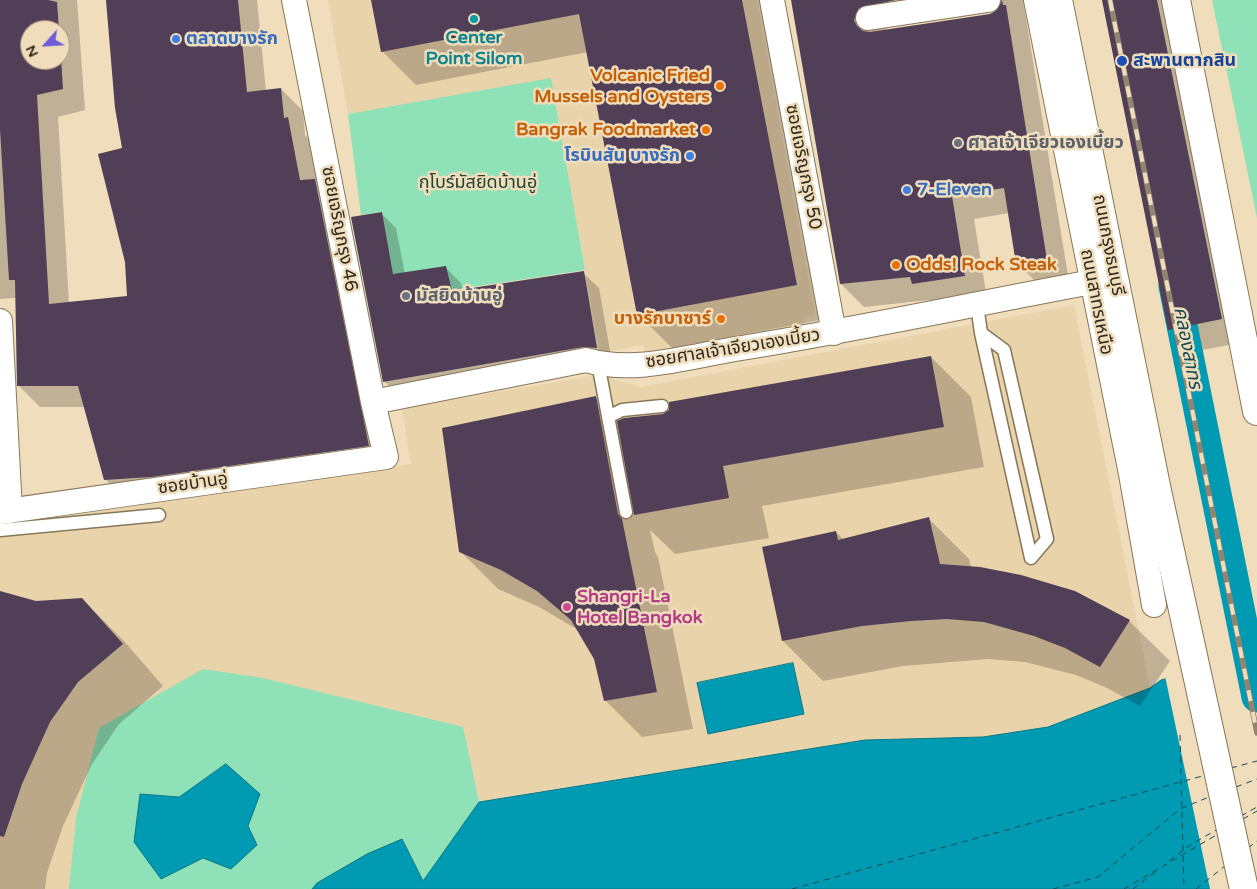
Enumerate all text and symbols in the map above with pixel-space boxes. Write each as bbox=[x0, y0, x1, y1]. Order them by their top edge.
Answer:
marker: Center Point Silom bbox=[468, 13, 480, 25]
north arrow bbox=[20, 20, 70, 70]
place label: Center Point Silom bbox=[426, 27, 522, 70]
place label: ตลาดบางรัก bbox=[186, 28, 278, 50]
marker: ตลาดบางรัก bbox=[170, 33, 182, 45]
text: N bbox=[22, 43, 42, 60]
place label: สะพานตากสิน bbox=[1133, 50, 1236, 72]
marker: สะพานตากสิน bbox=[1115, 54, 1129, 68]
place label: Volcanic Fried Mussels and Oysters bbox=[534, 65, 710, 108]
marker: Volcanic Fried Mussels and Oysters bbox=[714, 80, 726, 92]
street label: ซอยเจริญกรุง 50 bbox=[780, 103, 826, 231]
place label: Bangrak Foodmarket bbox=[516, 119, 696, 141]
marker: Bangrak Foodmarket bbox=[700, 124, 712, 136]
place label: ศาลเจ้าเจียวเองเบี้ยว bbox=[968, 132, 1124, 154]
marker: ศาลเจ้าเจียวเองเบี้ยว bbox=[952, 137, 964, 149]
place label: โรบินสัน บางรัก bbox=[564, 145, 680, 167]
marker: โรบินสัน บางรัก bbox=[684, 150, 696, 162]
street label: ซอยเจริญกรุง 46 bbox=[316, 165, 362, 293]
park label: กุโบร์มัสยิดบ้านอู่ bbox=[419, 172, 537, 194]
place label: 7-Eleven bbox=[917, 179, 992, 201]
marker: 7-Eleven bbox=[901, 184, 913, 196]
street label: ถนนกรุงธนบุรี bbox=[1088, 193, 1128, 297]
street label: ถนนสาทรเหนือ bbox=[1075, 247, 1117, 357]
place label: Odds! Rock Steak bbox=[906, 254, 1057, 276]
marker: Odds! Rock Steak bbox=[890, 259, 902, 271]
place label: มัสยิดบ้านอู่ bbox=[416, 285, 503, 307]
marker: มัสยิดบ้านอู่ bbox=[400, 290, 412, 302]
water label: คลองสาทร bbox=[1168, 305, 1206, 391]
place label: บางรักบาซาร์ bbox=[614, 308, 711, 330]
marker: บางรักบาซาร์ bbox=[715, 313, 727, 325]
street label: ซอยศาลเจ้าเจียวเองเบี้ยว bbox=[644, 325, 822, 373]
street label: ซอยบ้านอู่ bbox=[157, 468, 229, 500]
place label: Shangri-La Hotel Bangkok bbox=[577, 586, 703, 628]
marker: Shangri-La Hotel Bangkok bbox=[561, 601, 573, 613]

